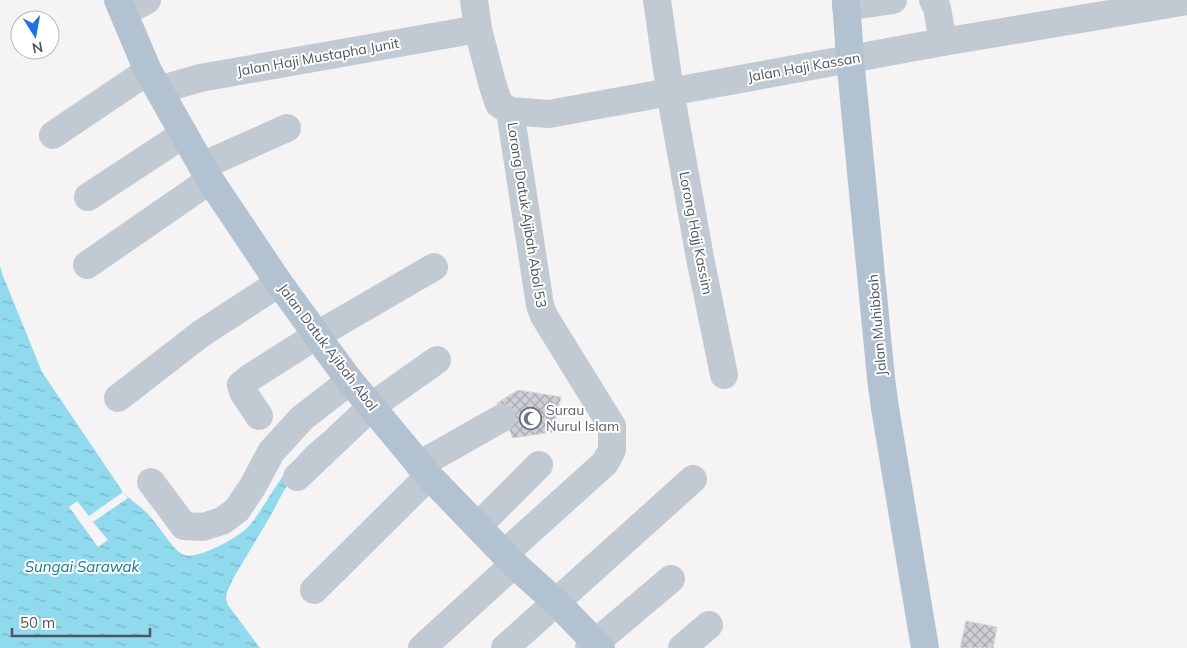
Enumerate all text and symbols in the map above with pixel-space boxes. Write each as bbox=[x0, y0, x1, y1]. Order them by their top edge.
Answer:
north arrow bbox=[10, 10, 60, 60]
street label: Jalan Haji Mustapha Junit bbox=[236, 34, 400, 80]
text: N bbox=[31, 38, 44, 58]
street label: Jalan Haji Kassan bbox=[746, 48, 862, 86]
street label: Lorong Datuk Ajibah Abol 53 bbox=[503, 121, 551, 309]
street label: Lorong Hajj Kassim bbox=[675, 170, 717, 296]
street label: Jalan Muhibbah bbox=[864, 274, 890, 376]
street label: Jalan Datuk Ajibah Abol bbox=[274, 280, 382, 414]
place label: Surau Nurul Islam bbox=[546, 401, 619, 435]
mosque icon: Surau Nurul Islam bbox=[518, 406, 542, 430]
water label: Sungai Sarawak bbox=[25, 557, 141, 576]
scale bar bbox=[12, 606, 150, 638]
text: 50 m bbox=[20, 613, 55, 632]

